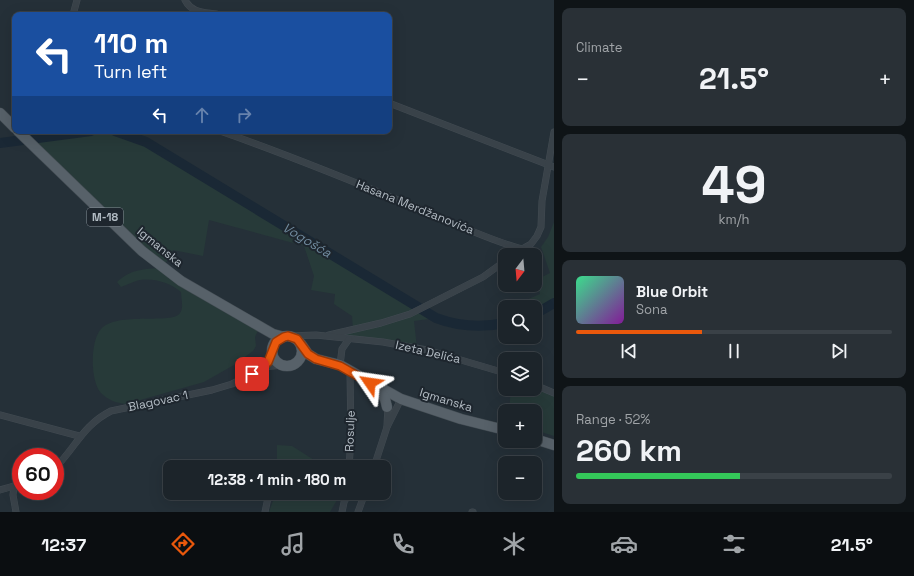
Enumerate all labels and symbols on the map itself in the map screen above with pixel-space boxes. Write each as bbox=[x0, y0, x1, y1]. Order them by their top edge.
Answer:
street label: Hasana Merdžanovića bbox=[354, 176, 476, 238]
road number: M-18 bbox=[87, 208, 123, 226]
water label: Vogošća bbox=[279, 219, 335, 261]
street label: Igmanska bbox=[134, 224, 186, 271]
north arrow bbox=[498, 248, 542, 292]
street label: Izeta Delića bbox=[394, 337, 462, 367]
pin bbox=[235, 357, 269, 391]
position arrow bbox=[349, 362, 391, 404]
street label: Igmanska bbox=[417, 384, 475, 416]
street label: Blagovac 1 bbox=[127, 387, 189, 415]
street label: Rosulje bbox=[341, 410, 359, 452]
speed limit sign: 60 bbox=[12, 448, 64, 500]

